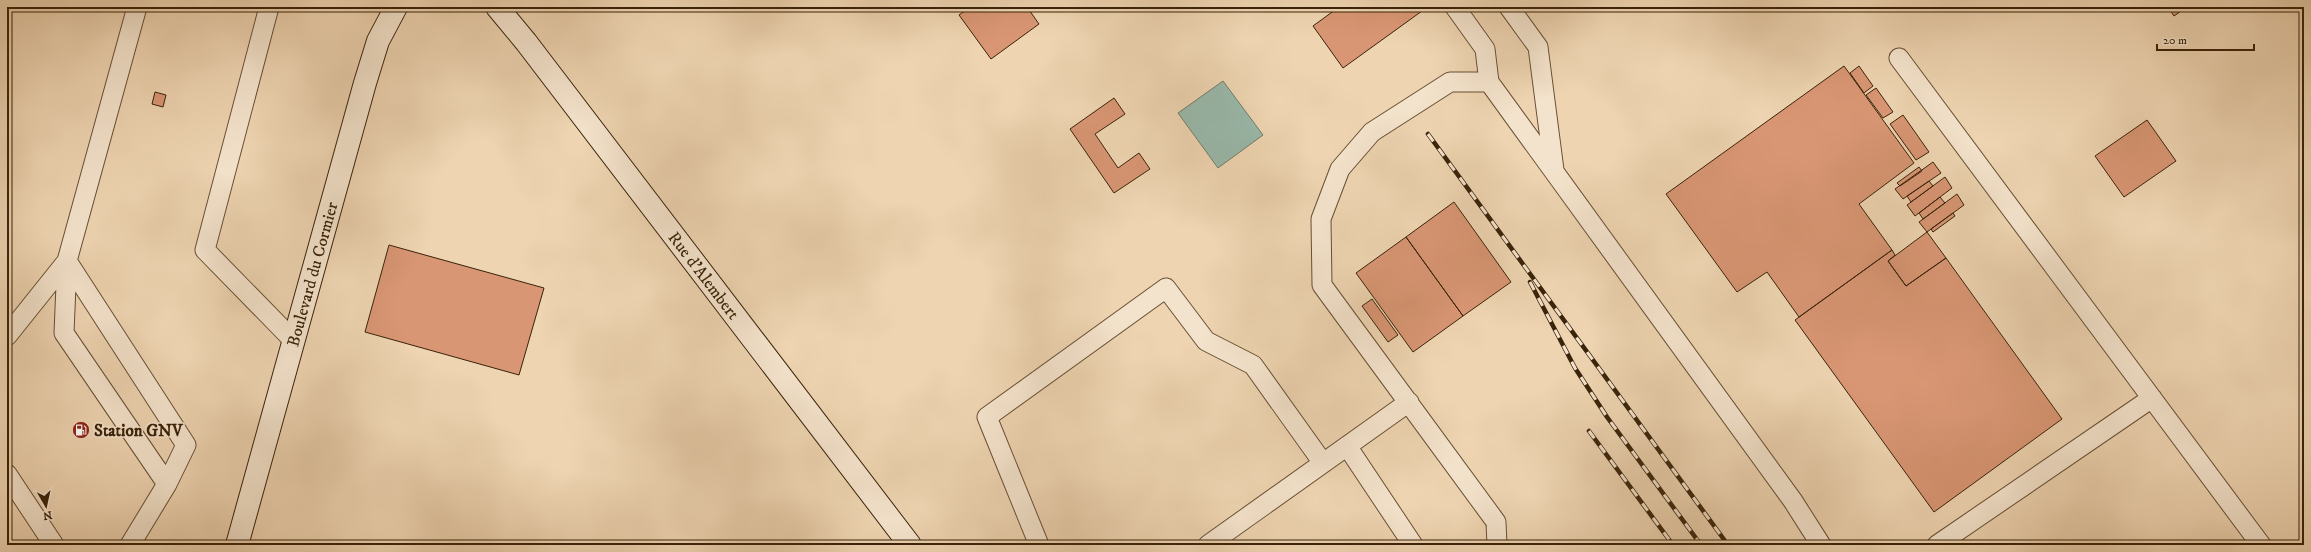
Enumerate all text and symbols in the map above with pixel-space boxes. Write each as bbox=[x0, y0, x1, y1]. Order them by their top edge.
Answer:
scale bar bbox=[2157, 26, 2254, 52]
text: 20 m bbox=[2163, 33, 2187, 48]
street label: Boulevard du Cormier bbox=[282, 199, 344, 349]
street label: Rue d’Alembert bbox=[663, 228, 744, 325]
fuel station icon: Station GNV bbox=[71, 420, 91, 440]
place label: Station GNV bbox=[94, 420, 184, 442]
north arrow bbox=[26, 486, 66, 526]
text: N bbox=[42, 507, 53, 523]

